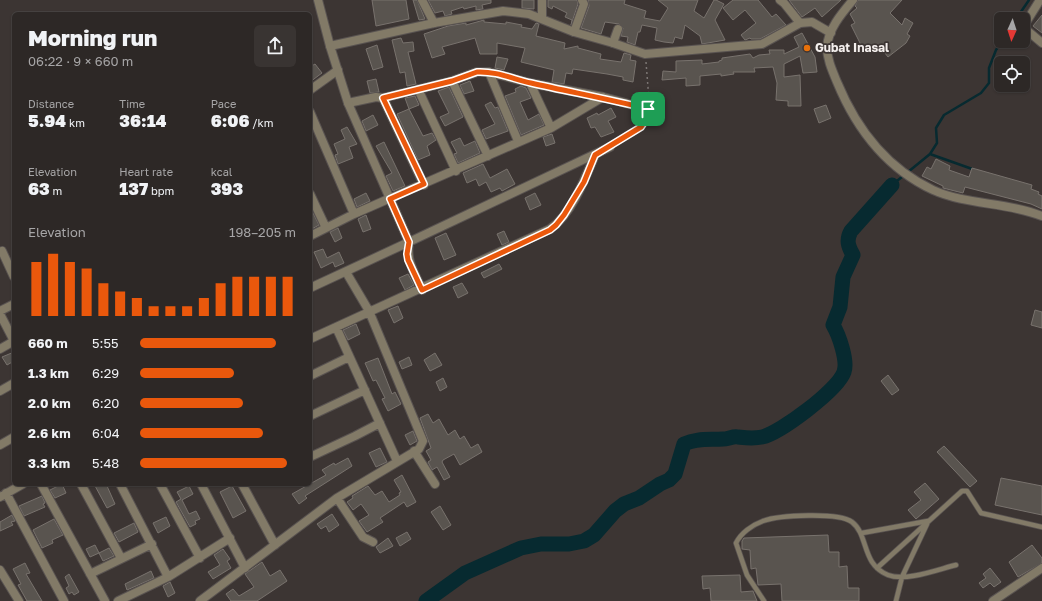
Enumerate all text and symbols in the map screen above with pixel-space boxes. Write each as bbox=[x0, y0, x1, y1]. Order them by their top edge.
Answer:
north arrow bbox=[994, 12, 1030, 48]
map controls bbox=[994, 12, 1030, 92]
text: Morning run bbox=[28, 24, 157, 51]
button: share bbox=[254, 25, 296, 67]
place label: Gubat Inasal bbox=[815, 40, 889, 55]
marker: Gubat Inasal bbox=[802, 43, 812, 53]
text: 06:22 · 9 × 660 m bbox=[28, 53, 133, 69]
button: locate bbox=[994, 56, 1030, 92]
pin bbox=[631, 92, 665, 126]
text: Distance bbox=[28, 97, 74, 110]
text: Time bbox=[119, 97, 145, 110]
text: Pace bbox=[211, 97, 236, 110]
icon: arrive bbox=[637, 98, 659, 120]
text: 5.94 bbox=[28, 110, 66, 131]
text: 36:14 bbox=[119, 110, 166, 131]
text: 6:06 bbox=[211, 110, 250, 131]
text: km bbox=[66, 116, 85, 129]
text: /km bbox=[250, 116, 274, 129]
text: Elevation bbox=[28, 165, 77, 178]
text: Heart rate bbox=[119, 165, 173, 178]
text: kcal bbox=[211, 165, 232, 178]
text: 63 bbox=[28, 178, 50, 199]
text: 137 bbox=[119, 178, 148, 199]
text: 393 bbox=[211, 178, 243, 199]
text: m bbox=[50, 184, 62, 197]
text: bpm bbox=[148, 184, 174, 197]
text: Elevation bbox=[28, 224, 86, 240]
text: 198–205 m bbox=[229, 224, 296, 240]
text: 660 m bbox=[28, 335, 68, 351]
text: 5:55 bbox=[92, 335, 119, 351]
text: 1.3 km bbox=[28, 365, 69, 381]
text: 6:29 bbox=[92, 365, 119, 381]
text: 2.0 km bbox=[28, 395, 71, 411]
text: 6:20 bbox=[92, 395, 119, 411]
text: 2.6 km bbox=[28, 425, 71, 441]
text: 6:04 bbox=[92, 425, 120, 441]
text: 3.3 km bbox=[28, 455, 70, 471]
text: 5:48 bbox=[92, 455, 119, 471]

